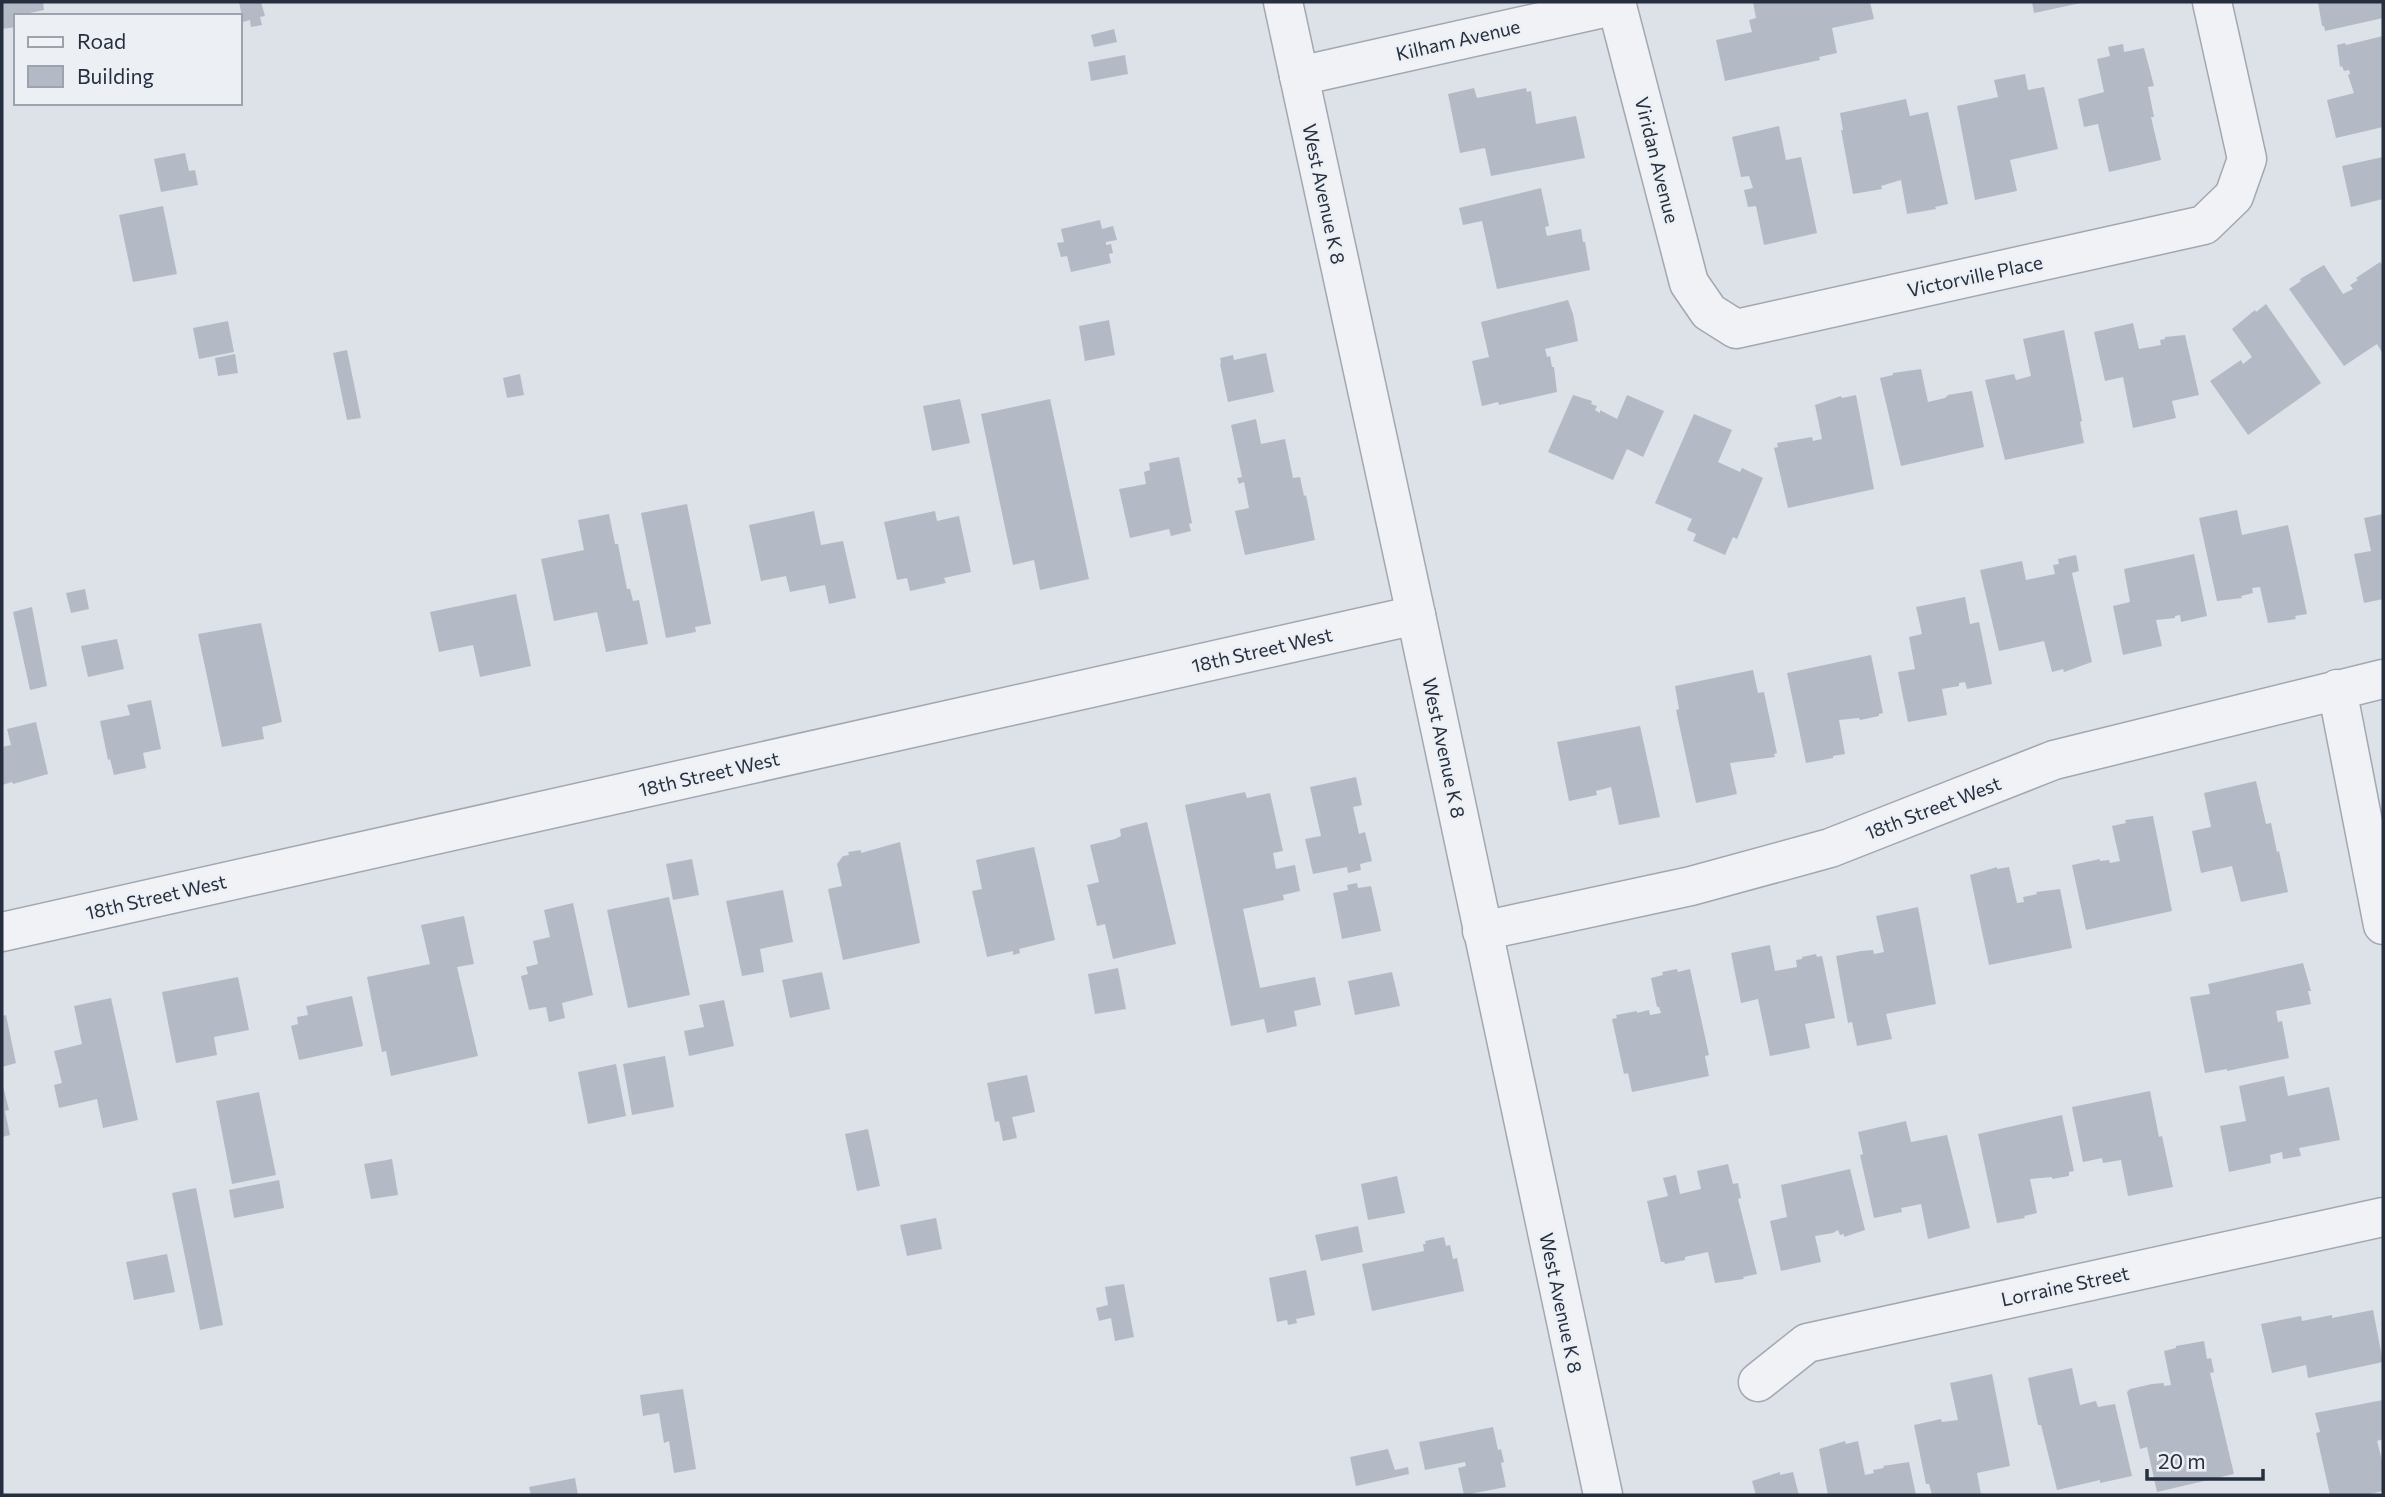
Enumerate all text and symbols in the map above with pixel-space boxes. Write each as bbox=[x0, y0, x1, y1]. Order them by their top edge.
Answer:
legend bbox=[14, 14, 242, 105]
street label: Kilham Avenue bbox=[1394, 14, 1522, 65]
text: Road bbox=[77, 28, 126, 53]
text: Building bbox=[77, 63, 154, 88]
street label: Viridan Avenue bbox=[1631, 94, 1684, 225]
street label: West Avenue K 8 bbox=[1298, 122, 1351, 266]
street label: Victorville Place bbox=[1905, 250, 2045, 301]
street label: 18th Street West bbox=[1189, 622, 1335, 677]
street label: West Avenue K 8 bbox=[1418, 676, 1471, 820]
street label: 18th Street West bbox=[636, 746, 782, 801]
street label: 18th Street West bbox=[1862, 771, 2004, 844]
street label: 18th Street West bbox=[83, 869, 229, 924]
street label: West Avenue K 8 bbox=[1535, 1231, 1588, 1375]
street label: Lorraine Street bbox=[1999, 1261, 2131, 1310]
scale bar bbox=[2147, 1438, 2262, 1482]
text: 20 m bbox=[2158, 1448, 2206, 1473]

